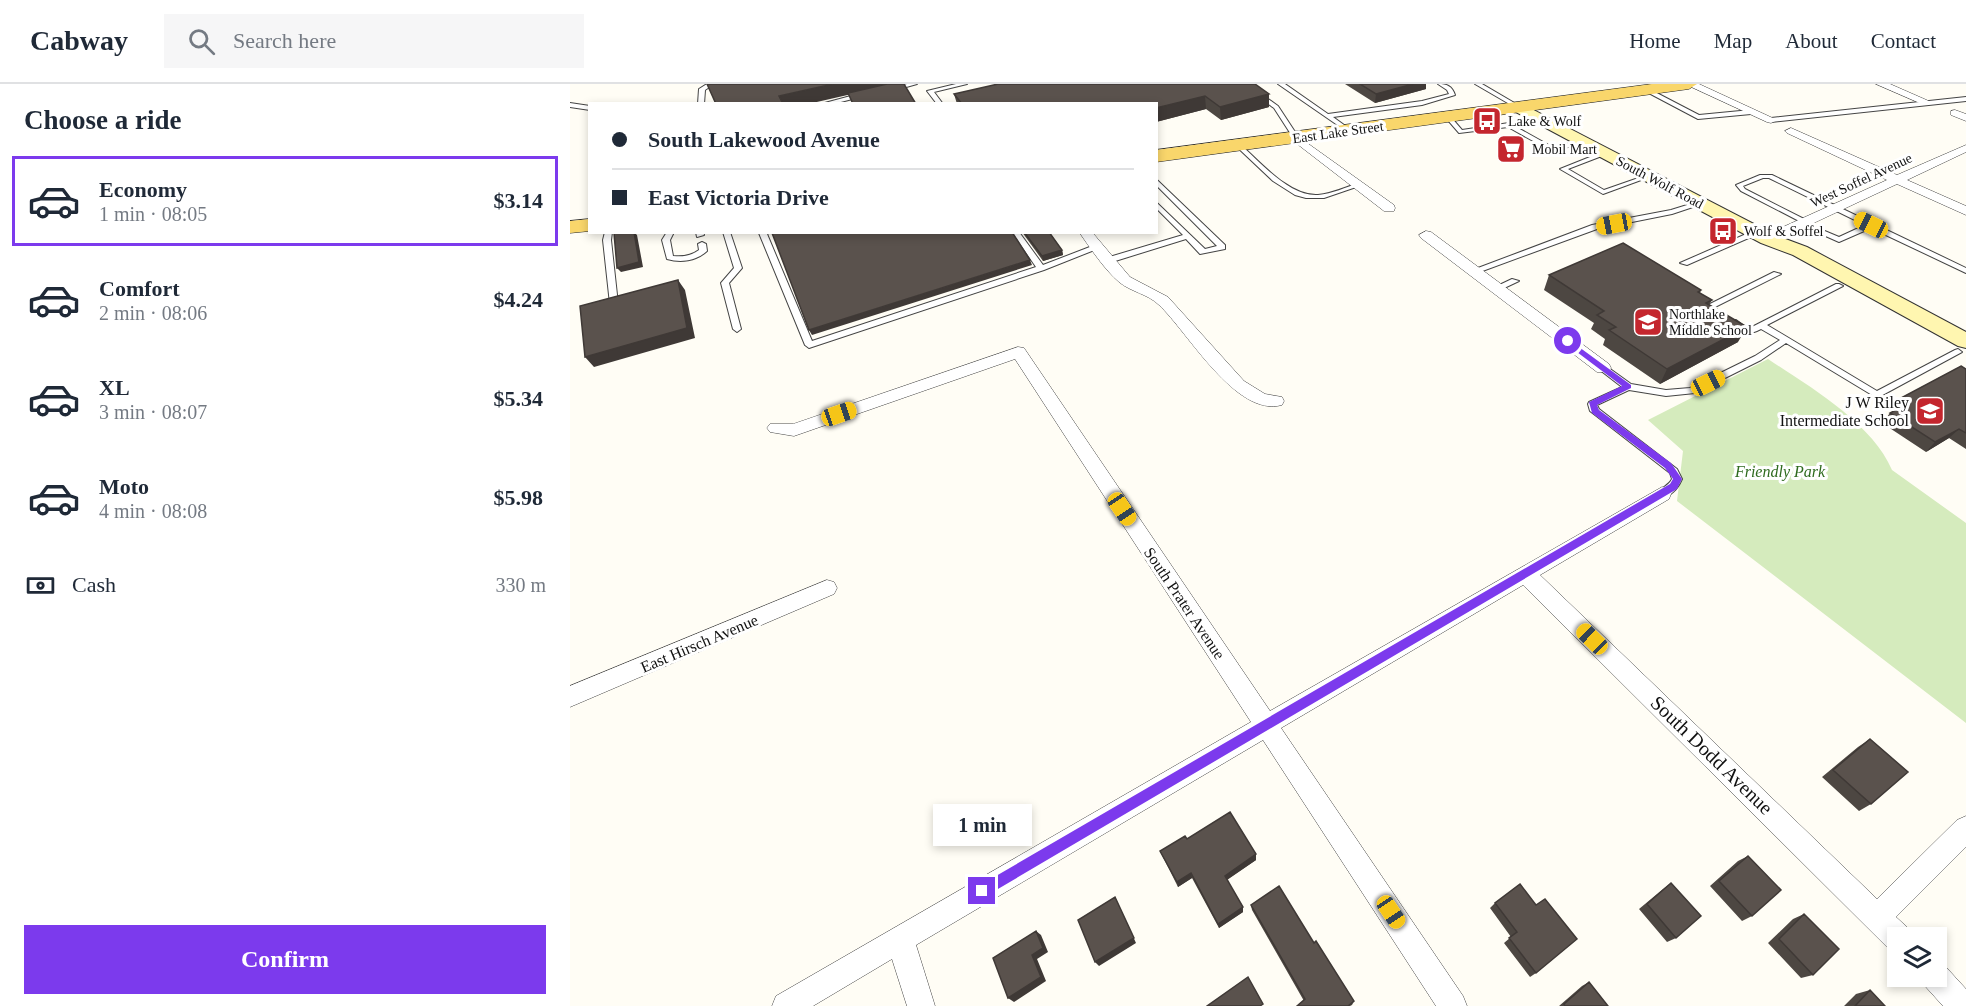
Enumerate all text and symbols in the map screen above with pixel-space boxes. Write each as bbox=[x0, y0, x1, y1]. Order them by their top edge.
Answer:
search box bbox=[164, 14, 584, 68]
text: Cabway bbox=[30, 25, 128, 56]
icon: search bbox=[185, 25, 218, 58]
text: Search here bbox=[233, 28, 336, 53]
text: Home bbox=[1629, 29, 1681, 53]
text: Map bbox=[1714, 29, 1752, 53]
text: About bbox=[1785, 29, 1838, 53]
text: Contact bbox=[1871, 29, 1936, 53]
text: Choose a ride bbox=[24, 105, 182, 135]
bus stop icon: Lake & Wolf bbox=[1471, 105, 1503, 137]
place label: Lake & Wolf bbox=[1508, 114, 1582, 129]
street label: East Lake Street bbox=[1292, 119, 1385, 146]
text: South Lakewood Avenue bbox=[648, 127, 880, 152]
supermarket icon: Mobil Mart bbox=[1495, 133, 1527, 165]
place label: Mobil Mart bbox=[1532, 142, 1597, 157]
street label: West Soffel Avenue bbox=[1808, 150, 1914, 211]
street label: South Wolf Road bbox=[1614, 153, 1706, 212]
icon: car bbox=[27, 174, 81, 228]
text: Economy bbox=[99, 177, 187, 202]
text: East Victoria Drive bbox=[648, 185, 829, 210]
text: $3.14 bbox=[494, 188, 543, 213]
text: 1 min · 08:05 bbox=[99, 203, 207, 225]
car bbox=[1851, 209, 1891, 241]
car bbox=[1595, 212, 1633, 236]
bus stop icon: Wolf & Soffel bbox=[1707, 215, 1739, 247]
place label: Wolf & Soffel bbox=[1744, 224, 1824, 239]
icon: car bbox=[27, 273, 81, 327]
text: Comfort bbox=[99, 276, 180, 301]
text: $4.24 bbox=[494, 287, 543, 312]
text: 2 min · 08:06 bbox=[99, 302, 207, 324]
school or university icon: Northlake Middle School bbox=[1632, 306, 1664, 338]
place label: Northlake Middle School bbox=[1669, 307, 1752, 338]
route start bbox=[1554, 327, 1581, 354]
car bbox=[1688, 367, 1728, 399]
icon: car bbox=[27, 372, 81, 426]
text: XL bbox=[99, 375, 130, 400]
text: $5.34 bbox=[494, 386, 543, 411]
place label: J W Riley Intermediate School bbox=[1780, 394, 1910, 429]
school or university icon: J W Riley Intermediate School bbox=[1914, 395, 1946, 427]
car bbox=[819, 400, 859, 428]
text: 3 min · 08:07 bbox=[99, 401, 207, 423]
park label: Friendly Park bbox=[1734, 463, 1826, 481]
icon: car bbox=[27, 471, 81, 525]
text: Moto bbox=[99, 474, 149, 499]
text: $5.98 bbox=[494, 485, 543, 510]
car bbox=[1104, 489, 1140, 529]
text: 4 min · 08:08 bbox=[99, 500, 207, 522]
street label: South Prater Avenue bbox=[1141, 544, 1228, 662]
icon: cash bbox=[24, 569, 57, 602]
text: Cash bbox=[72, 572, 116, 597]
text: 330 m bbox=[495, 574, 546, 596]
street label: East Hirsch Avenue bbox=[638, 611, 760, 676]
car bbox=[1573, 620, 1611, 658]
street label: South Dodd Avenue bbox=[1647, 691, 1778, 819]
callout: 1 min bbox=[932, 804, 1032, 846]
text: 1 min bbox=[958, 814, 1007, 836]
route end bbox=[968, 877, 995, 904]
car bbox=[1373, 892, 1409, 932]
button: Confirm bbox=[24, 925, 546, 994]
map controls bbox=[1887, 927, 1947, 987]
button: layers bbox=[1887, 927, 1947, 987]

